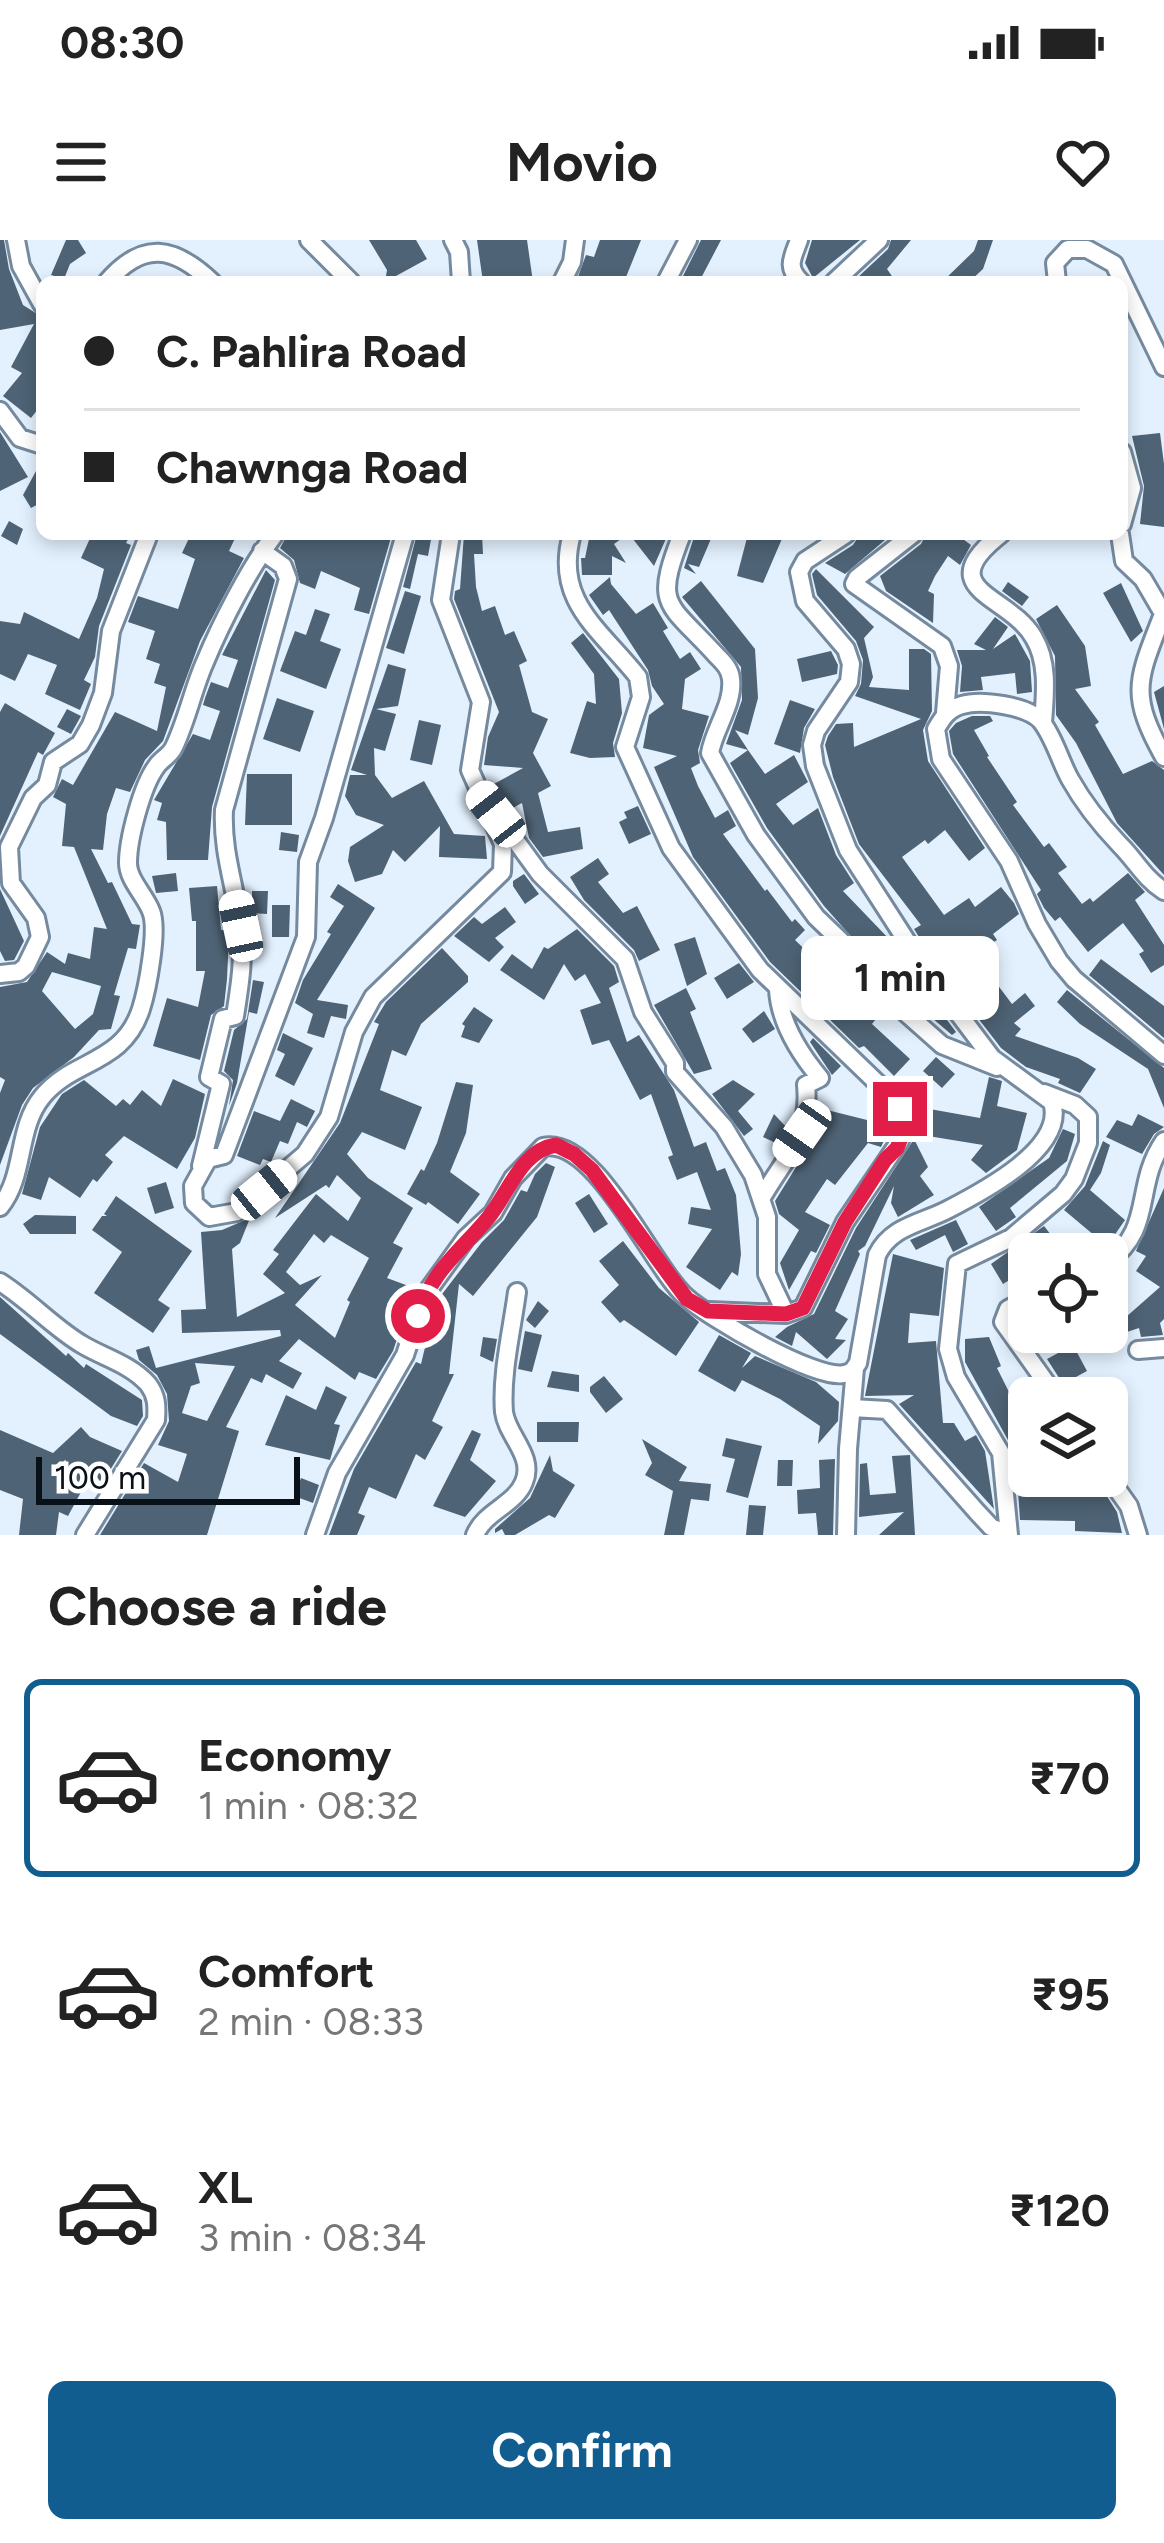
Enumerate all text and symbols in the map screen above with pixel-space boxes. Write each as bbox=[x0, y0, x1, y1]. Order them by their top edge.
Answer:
text: 08:30 bbox=[60, 15, 184, 69]
icon: menu bbox=[48, 129, 114, 195]
icon: heart bbox=[1050, 129, 1116, 195]
text: Movio bbox=[506, 130, 658, 195]
text: C. Pahlira Road bbox=[156, 324, 467, 378]
text: Chawnga Road bbox=[156, 440, 468, 494]
car bbox=[460, 775, 532, 853]
car bbox=[216, 887, 266, 965]
callout: 1 min bbox=[801, 935, 999, 1019]
text: 1 min bbox=[854, 954, 946, 1001]
route end bbox=[873, 1082, 927, 1136]
car bbox=[767, 1093, 837, 1173]
car bbox=[225, 1153, 303, 1227]
map controls bbox=[1008, 1233, 1128, 1497]
button: locate bbox=[1008, 1233, 1128, 1353]
route start bbox=[391, 1289, 445, 1343]
button: layers bbox=[1008, 1377, 1128, 1497]
scale bar bbox=[36, 1451, 300, 1504]
text: 100 m bbox=[54, 1458, 146, 1497]
text: Choose a ride bbox=[48, 1574, 387, 1639]
icon: car bbox=[54, 1724, 162, 1832]
text: Economy bbox=[198, 1728, 391, 1782]
text: ₹70 bbox=[1029, 1751, 1110, 1805]
text: 1 min · 08:32 bbox=[198, 1782, 419, 1829]
icon: car bbox=[54, 1940, 162, 2048]
text: Comfort bbox=[198, 1944, 374, 1998]
text: ₹95 bbox=[1031, 1967, 1110, 2021]
text: 2 min · 08:33 bbox=[198, 1998, 424, 2045]
icon: car bbox=[54, 2156, 162, 2264]
text: XL bbox=[198, 2160, 253, 2214]
text: ₹120 bbox=[1009, 2183, 1110, 2237]
text: 3 min · 08:34 bbox=[198, 2214, 426, 2261]
button: Confirm bbox=[48, 2381, 1116, 2519]

